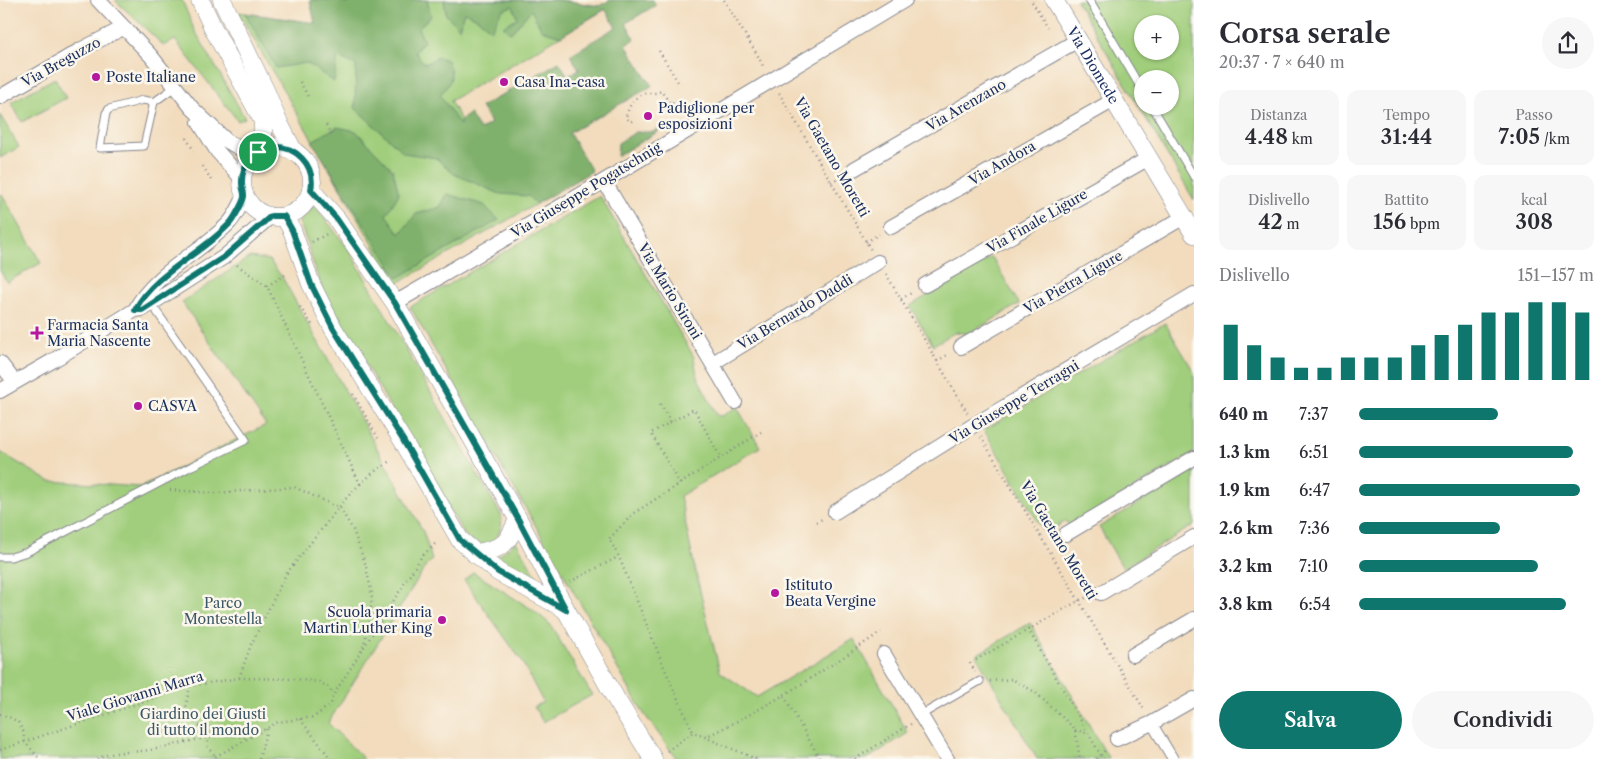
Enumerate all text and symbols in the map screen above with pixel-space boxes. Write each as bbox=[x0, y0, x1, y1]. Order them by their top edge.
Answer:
map controls bbox=[1134, 15, 1179, 115]
button: + bbox=[1134, 15, 1179, 60]
text: Corsa serale bbox=[1219, 16, 1391, 50]
button: share bbox=[1542, 17, 1594, 69]
street label: Via Diomede bbox=[1062, 22, 1123, 107]
street label: Via Breguzzo bbox=[17, 33, 104, 92]
text: 20:37 · 7 × 640 m bbox=[1219, 52, 1345, 72]
place label: Poste Italiane bbox=[106, 68, 196, 86]
button: − bbox=[1134, 70, 1179, 115]
marker: Poste Italiane bbox=[90, 71, 102, 83]
place label: Casa Ina-casa bbox=[514, 73, 606, 91]
street label: Via Arenzano bbox=[922, 75, 1009, 136]
marker: Casa Ina-casa bbox=[498, 76, 510, 88]
street label: Via Gaetano Moretti bbox=[790, 93, 874, 220]
place label: Padiglione per esposizioni bbox=[658, 99, 754, 133]
text: Distanza bbox=[1250, 106, 1307, 124]
text: Tempo bbox=[1383, 106, 1430, 124]
text: Passo bbox=[1516, 106, 1553, 124]
marker: Padiglione per esposizioni bbox=[642, 110, 654, 122]
text: 4.48 bbox=[1245, 124, 1288, 149]
text: 31:44 bbox=[1381, 124, 1432, 149]
text: 7:05 bbox=[1498, 124, 1540, 149]
text: km bbox=[1288, 130, 1313, 148]
text: /km bbox=[1540, 130, 1570, 148]
pin bbox=[237, 131, 279, 173]
street label: Via Andora bbox=[965, 136, 1039, 190]
icon: arrive bbox=[244, 138, 272, 166]
street label: Via Giuseppe Pogatschnig bbox=[507, 138, 665, 243]
street label: Via Finale Ligure bbox=[982, 185, 1091, 258]
text: Dislivello bbox=[1248, 191, 1310, 209]
text: Battito bbox=[1384, 191, 1429, 209]
text: kcal bbox=[1521, 191, 1547, 209]
text: 42 bbox=[1258, 209, 1283, 234]
text: 156 bbox=[1373, 209, 1406, 234]
text: 308 bbox=[1515, 209, 1553, 234]
text: m bbox=[1283, 215, 1300, 233]
text: bpm bbox=[1406, 215, 1440, 233]
street label: Via Mario Sironi bbox=[634, 239, 706, 342]
street label: Via Pietra Ligure bbox=[1019, 246, 1126, 318]
text: Dislivello bbox=[1219, 265, 1290, 285]
text: 151–157 m bbox=[1518, 265, 1594, 285]
street label: Via Bernardo Daddi bbox=[733, 270, 856, 354]
place label: Farmacia Santa Maria Nascente bbox=[47, 316, 151, 350]
marker: Farmacia Santa Maria Nascente bbox=[31, 327, 43, 339]
street label: Via Giuseppe Terragni bbox=[945, 356, 1082, 448]
place label: CASVA bbox=[148, 397, 198, 415]
marker: CASVA bbox=[132, 400, 144, 412]
text: 640 m bbox=[1219, 404, 1268, 424]
text: 7:37 bbox=[1299, 404, 1328, 424]
text: 1.3 km bbox=[1219, 442, 1270, 462]
text: 6:51 bbox=[1299, 442, 1328, 462]
street label: Via Gaetano Moretti bbox=[1016, 477, 1102, 603]
text: 1.9 km bbox=[1219, 480, 1270, 500]
text: 6:47 bbox=[1299, 480, 1330, 500]
text: 2.6 km bbox=[1219, 518, 1273, 538]
text: 7:36 bbox=[1299, 518, 1330, 538]
text: 3.2 km bbox=[1219, 556, 1272, 576]
text: 7:10 bbox=[1299, 556, 1328, 576]
place label: Istituto Beata Vergine bbox=[785, 576, 876, 610]
marker: Istituto Beata Vergine bbox=[769, 587, 781, 599]
park label: Parco Montestella bbox=[184, 594, 263, 628]
text: 3.8 km bbox=[1219, 594, 1273, 614]
text: 6:54 bbox=[1299, 594, 1331, 614]
place label: Scuola primaria Martin Luther King bbox=[303, 603, 433, 637]
marker: Scuola primaria Martin Luther King bbox=[436, 614, 448, 626]
street label: Viale Giovanni Marra bbox=[64, 666, 206, 726]
button: Salva bbox=[1219, 691, 1402, 749]
button: Condividi bbox=[1412, 691, 1594, 749]
park label: Giardino dei Giusti di tutto il mondo bbox=[140, 705, 266, 739]

